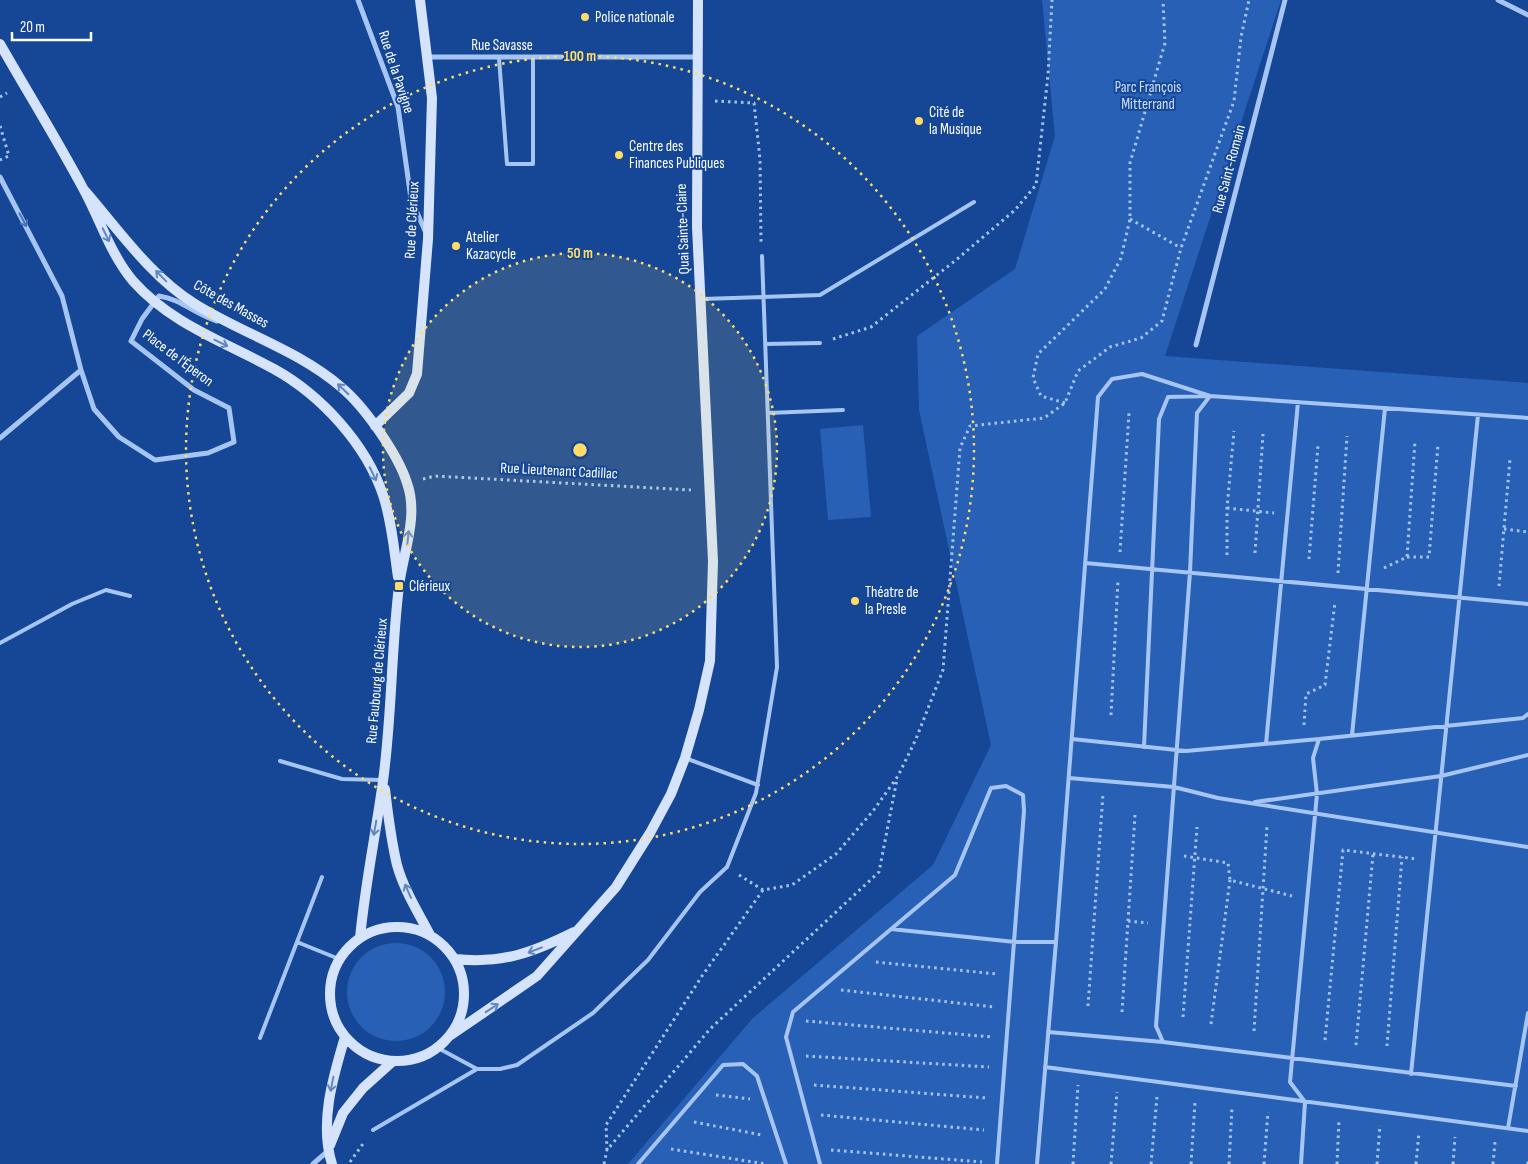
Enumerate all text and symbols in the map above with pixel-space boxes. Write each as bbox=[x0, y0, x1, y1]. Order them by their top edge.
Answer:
place label: Police nationale bbox=[595, 8, 675, 27]
scale bar bbox=[12, 10, 91, 42]
marker: Police nationale bbox=[579, 11, 591, 23]
text: 20 m bbox=[20, 18, 45, 37]
street label: Rue de la Pavigne bbox=[374, 28, 418, 116]
street label: Rue Savasse bbox=[471, 36, 533, 55]
text: 100 m bbox=[564, 47, 596, 66]
park label: Parc François Mitterrand bbox=[1115, 78, 1181, 114]
place label: Cité de la Musique bbox=[929, 103, 982, 139]
marker: Cité de la Musique bbox=[913, 115, 925, 127]
street label: Rue Saint-Romain bbox=[1208, 123, 1250, 215]
place label: Centre des Finances Publiques bbox=[629, 137, 725, 173]
marker: Centre des Finances Publiques bbox=[613, 149, 625, 161]
street label: Rue de Clérieux bbox=[400, 180, 424, 259]
street label: Quai Sainte-Claire bbox=[672, 183, 694, 275]
one-way arrow bbox=[18, 213, 28, 228]
one-way arrow bbox=[102, 227, 111, 242]
place label: Atelier Kazacycle bbox=[465, 228, 516, 264]
marker: Atelier Kazacycle bbox=[450, 240, 462, 252]
text: 50 m bbox=[567, 244, 593, 263]
one-way arrow bbox=[155, 270, 167, 283]
street label: Côte des Masses bbox=[190, 276, 272, 332]
street label: Place de l'Éperon bbox=[139, 325, 217, 391]
one-way arrow bbox=[214, 339, 229, 349]
one-way arrow bbox=[337, 383, 349, 395]
centre of rings bbox=[571, 441, 589, 459]
street label: Rue Lieutenant Cadillac bbox=[500, 458, 618, 484]
one-way arrow bbox=[369, 466, 378, 481]
one-way arrow bbox=[403, 530, 413, 546]
place label: Clérieux bbox=[409, 577, 450, 596]
marker: Clérieux bbox=[393, 580, 405, 592]
place label: Théatre de la Presle bbox=[865, 583, 919, 619]
marker: Théatre de la Presle bbox=[849, 595, 861, 607]
street label: Rue Faubourg de Clérieux bbox=[362, 617, 392, 745]
one-way arrow bbox=[369, 819, 379, 835]
one-way arrow bbox=[402, 884, 412, 899]
one-way arrow bbox=[528, 946, 543, 955]
one-way arrow bbox=[484, 1003, 498, 1013]
one-way arrow bbox=[327, 1076, 336, 1092]

